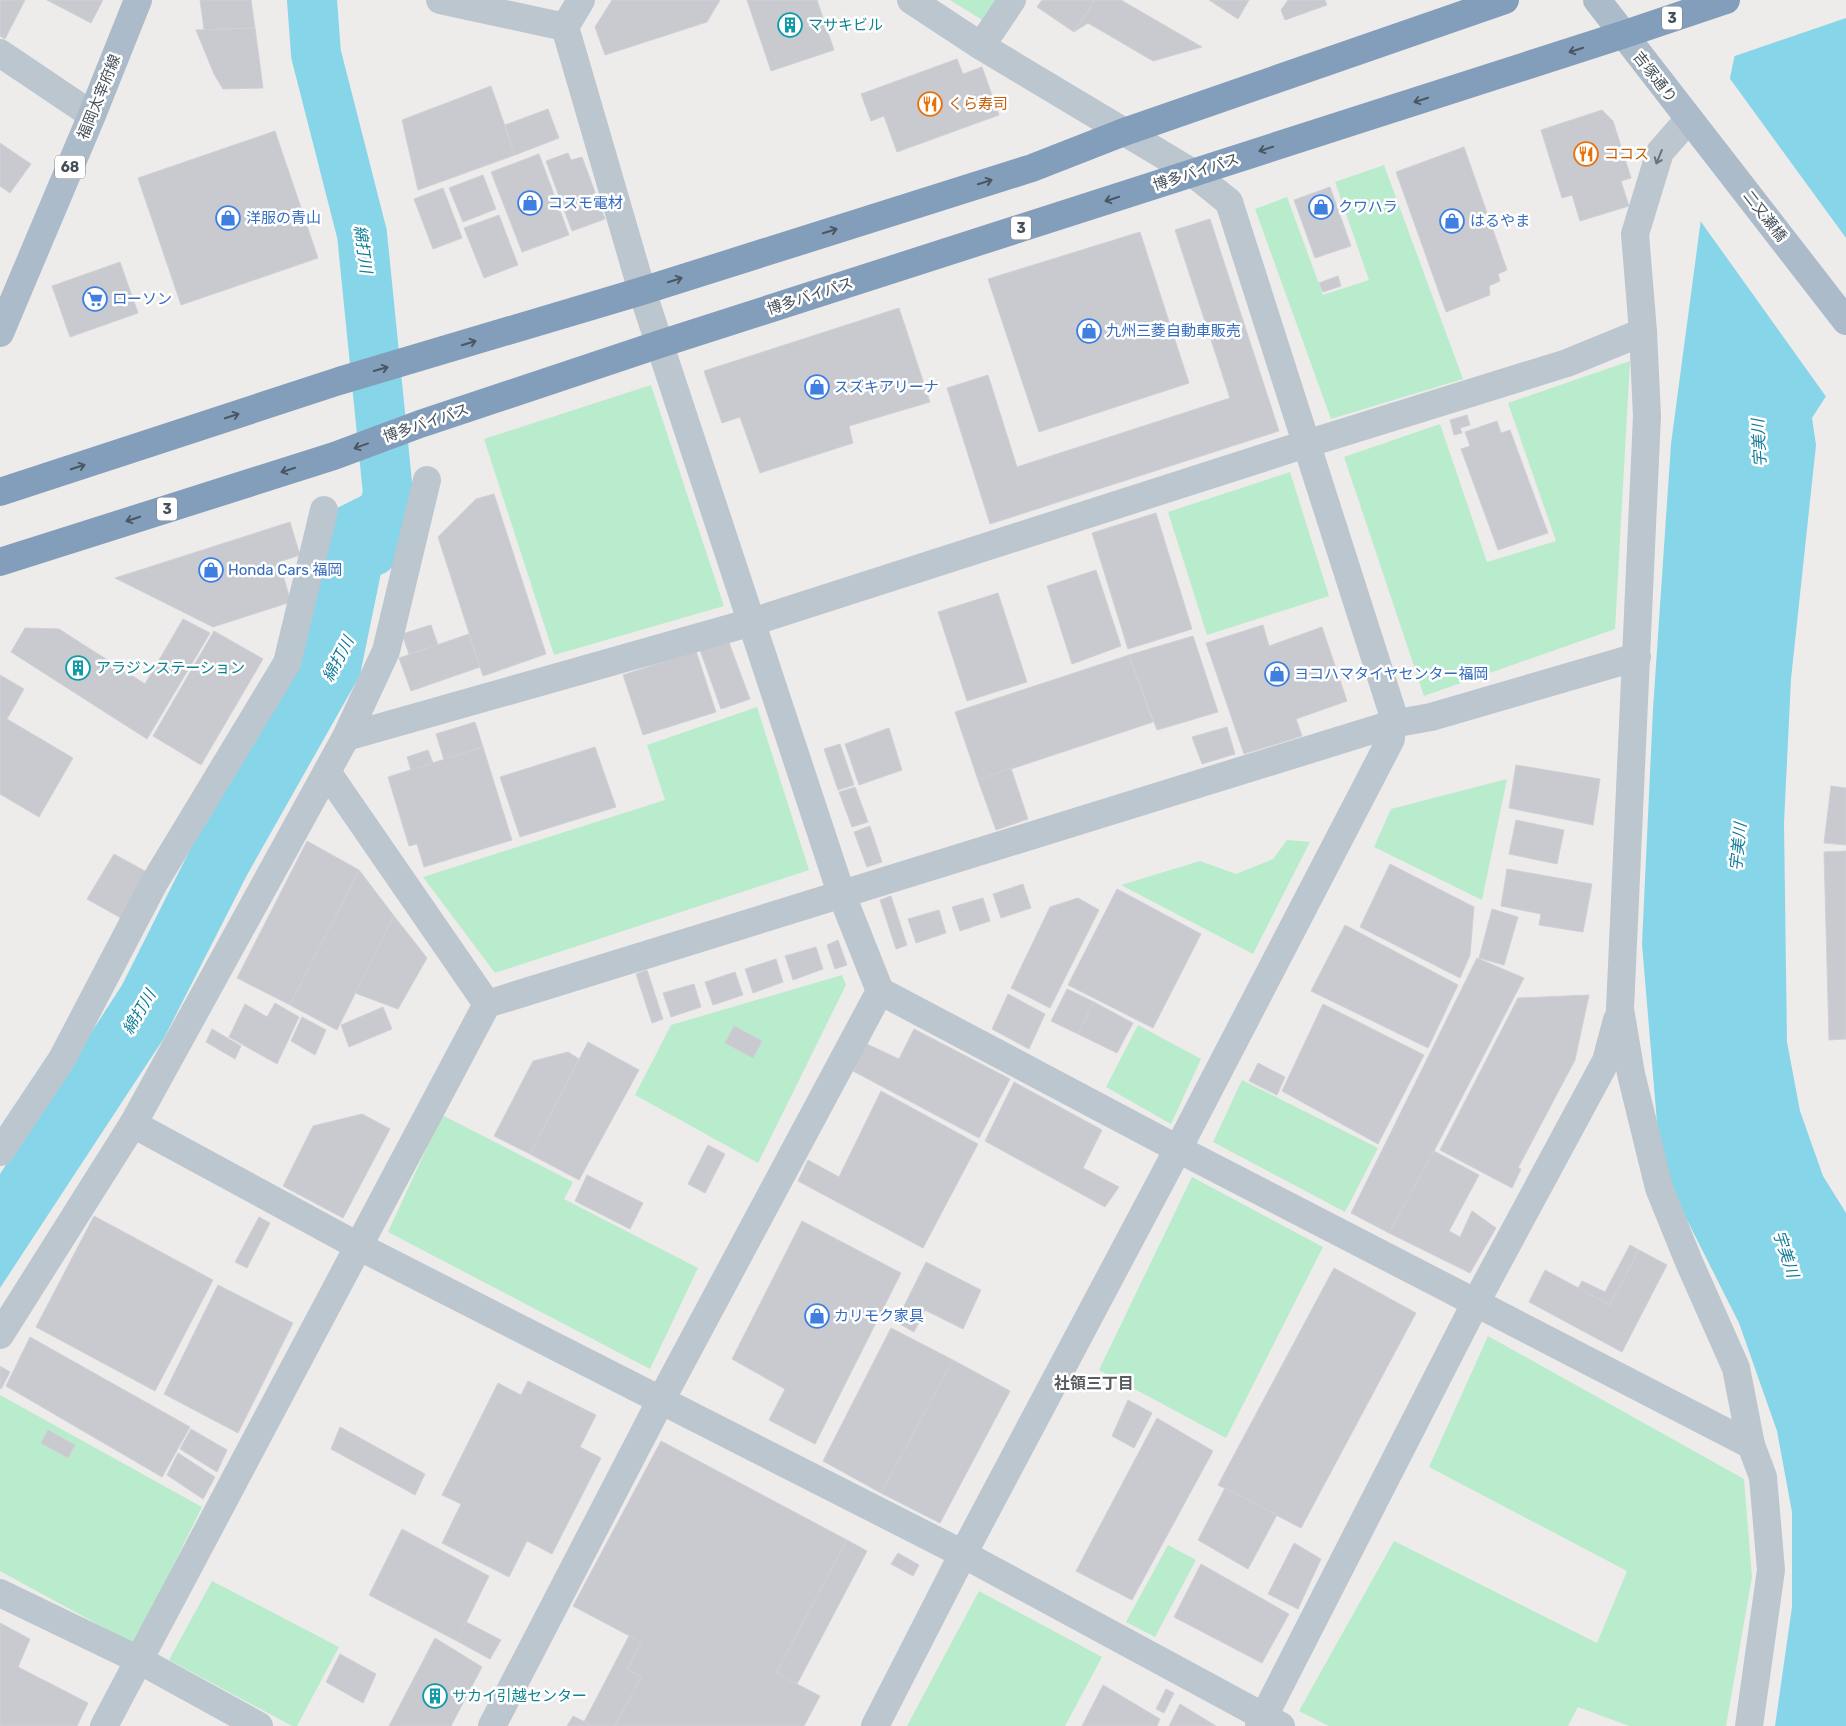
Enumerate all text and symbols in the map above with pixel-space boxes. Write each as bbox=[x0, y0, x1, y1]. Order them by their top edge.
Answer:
road number: 3 bbox=[1662, 7, 1682, 30]
building icon: マサキビル bbox=[777, 12, 803, 38]
place label: マサキビル bbox=[808, 16, 883, 34]
one-way arrow bbox=[1568, 46, 1584, 55]
street label: 吉塚通り bbox=[1629, 48, 1681, 106]
street label: 福岡太宰府線 bbox=[74, 52, 124, 142]
restaurant icon: くら寿司 bbox=[917, 91, 943, 117]
place label: くら寿司 bbox=[948, 95, 1008, 113]
one-way arrow bbox=[1413, 95, 1429, 105]
restaurant icon: ココス bbox=[1573, 141, 1599, 167]
one-way arrow bbox=[1259, 145, 1275, 155]
place label: ココス bbox=[1604, 145, 1649, 163]
one-way arrow bbox=[1654, 149, 1663, 164]
street label: 博多バイパス bbox=[1151, 150, 1241, 194]
road number: 68 bbox=[55, 156, 85, 178]
one-way arrow bbox=[977, 177, 993, 187]
street label: 二又瀬橋 bbox=[1739, 187, 1791, 245]
shop icon: コスモ電材 bbox=[517, 190, 543, 216]
place label: コスモ電材 bbox=[548, 194, 623, 212]
shop icon: クワハラ bbox=[1308, 194, 1334, 220]
one-way arrow bbox=[1104, 195, 1120, 204]
place label: クワハラ bbox=[1338, 198, 1398, 216]
shop icon: 洋服の青山 bbox=[215, 205, 241, 231]
shop icon: はるやま bbox=[1439, 208, 1465, 234]
place label: 洋服の青山 bbox=[246, 209, 321, 227]
place label: はるやま bbox=[1470, 212, 1530, 230]
road number: 3 bbox=[1011, 217, 1031, 240]
water label: 綿打川 bbox=[350, 224, 376, 276]
one-way arrow bbox=[822, 226, 838, 236]
street label: 博多バイパス bbox=[765, 274, 855, 318]
one-way arrow bbox=[667, 275, 683, 285]
supermarket icon: ローソン bbox=[82, 286, 108, 312]
place label: ローソン bbox=[112, 290, 172, 308]
shop icon: 九州三菱自動車販売 bbox=[1076, 318, 1102, 344]
place label: 九州三菱自動車販売 bbox=[1106, 322, 1241, 340]
one-way arrow bbox=[461, 338, 477, 348]
one-way arrow bbox=[372, 364, 388, 374]
shop icon: スズキアリーナ bbox=[804, 374, 830, 400]
place label: スズキアリーナ bbox=[834, 378, 939, 396]
street label: 博多バイパス bbox=[381, 400, 471, 446]
one-way arrow bbox=[224, 411, 240, 421]
water label: 宇美川 bbox=[1748, 417, 1770, 467]
one-way arrow bbox=[353, 442, 369, 451]
one-way arrow bbox=[70, 462, 86, 472]
one-way arrow bbox=[280, 466, 296, 476]
road number: 3 bbox=[157, 498, 177, 520]
one-way arrow bbox=[125, 515, 141, 525]
shop icon: Honda Cars 福岡 bbox=[198, 557, 224, 583]
place label: Honda Cars 福岡 bbox=[228, 561, 343, 579]
water label: 綿打川 bbox=[318, 632, 359, 685]
building icon: アラジンステーション bbox=[65, 655, 91, 681]
place label: アラジンステーション bbox=[96, 659, 245, 677]
shop icon: ヨコハマタイヤセンター福岡 bbox=[1264, 661, 1290, 687]
place label: ヨコハマタイヤセンター福岡 bbox=[1294, 665, 1489, 683]
water label: 宇美川 bbox=[1726, 820, 1750, 872]
water label: 綿打川 bbox=[118, 985, 161, 1037]
water label: 宇美川 bbox=[1770, 1228, 1803, 1282]
shop icon: カリモク家具 bbox=[804, 1303, 830, 1329]
place label: カリモク家具 bbox=[834, 1307, 924, 1325]
district label: 社領三丁目 bbox=[1054, 1374, 1134, 1393]
building icon: サカイ引越センター bbox=[422, 1683, 448, 1709]
place label: サカイ引越センター bbox=[452, 1687, 587, 1705]

